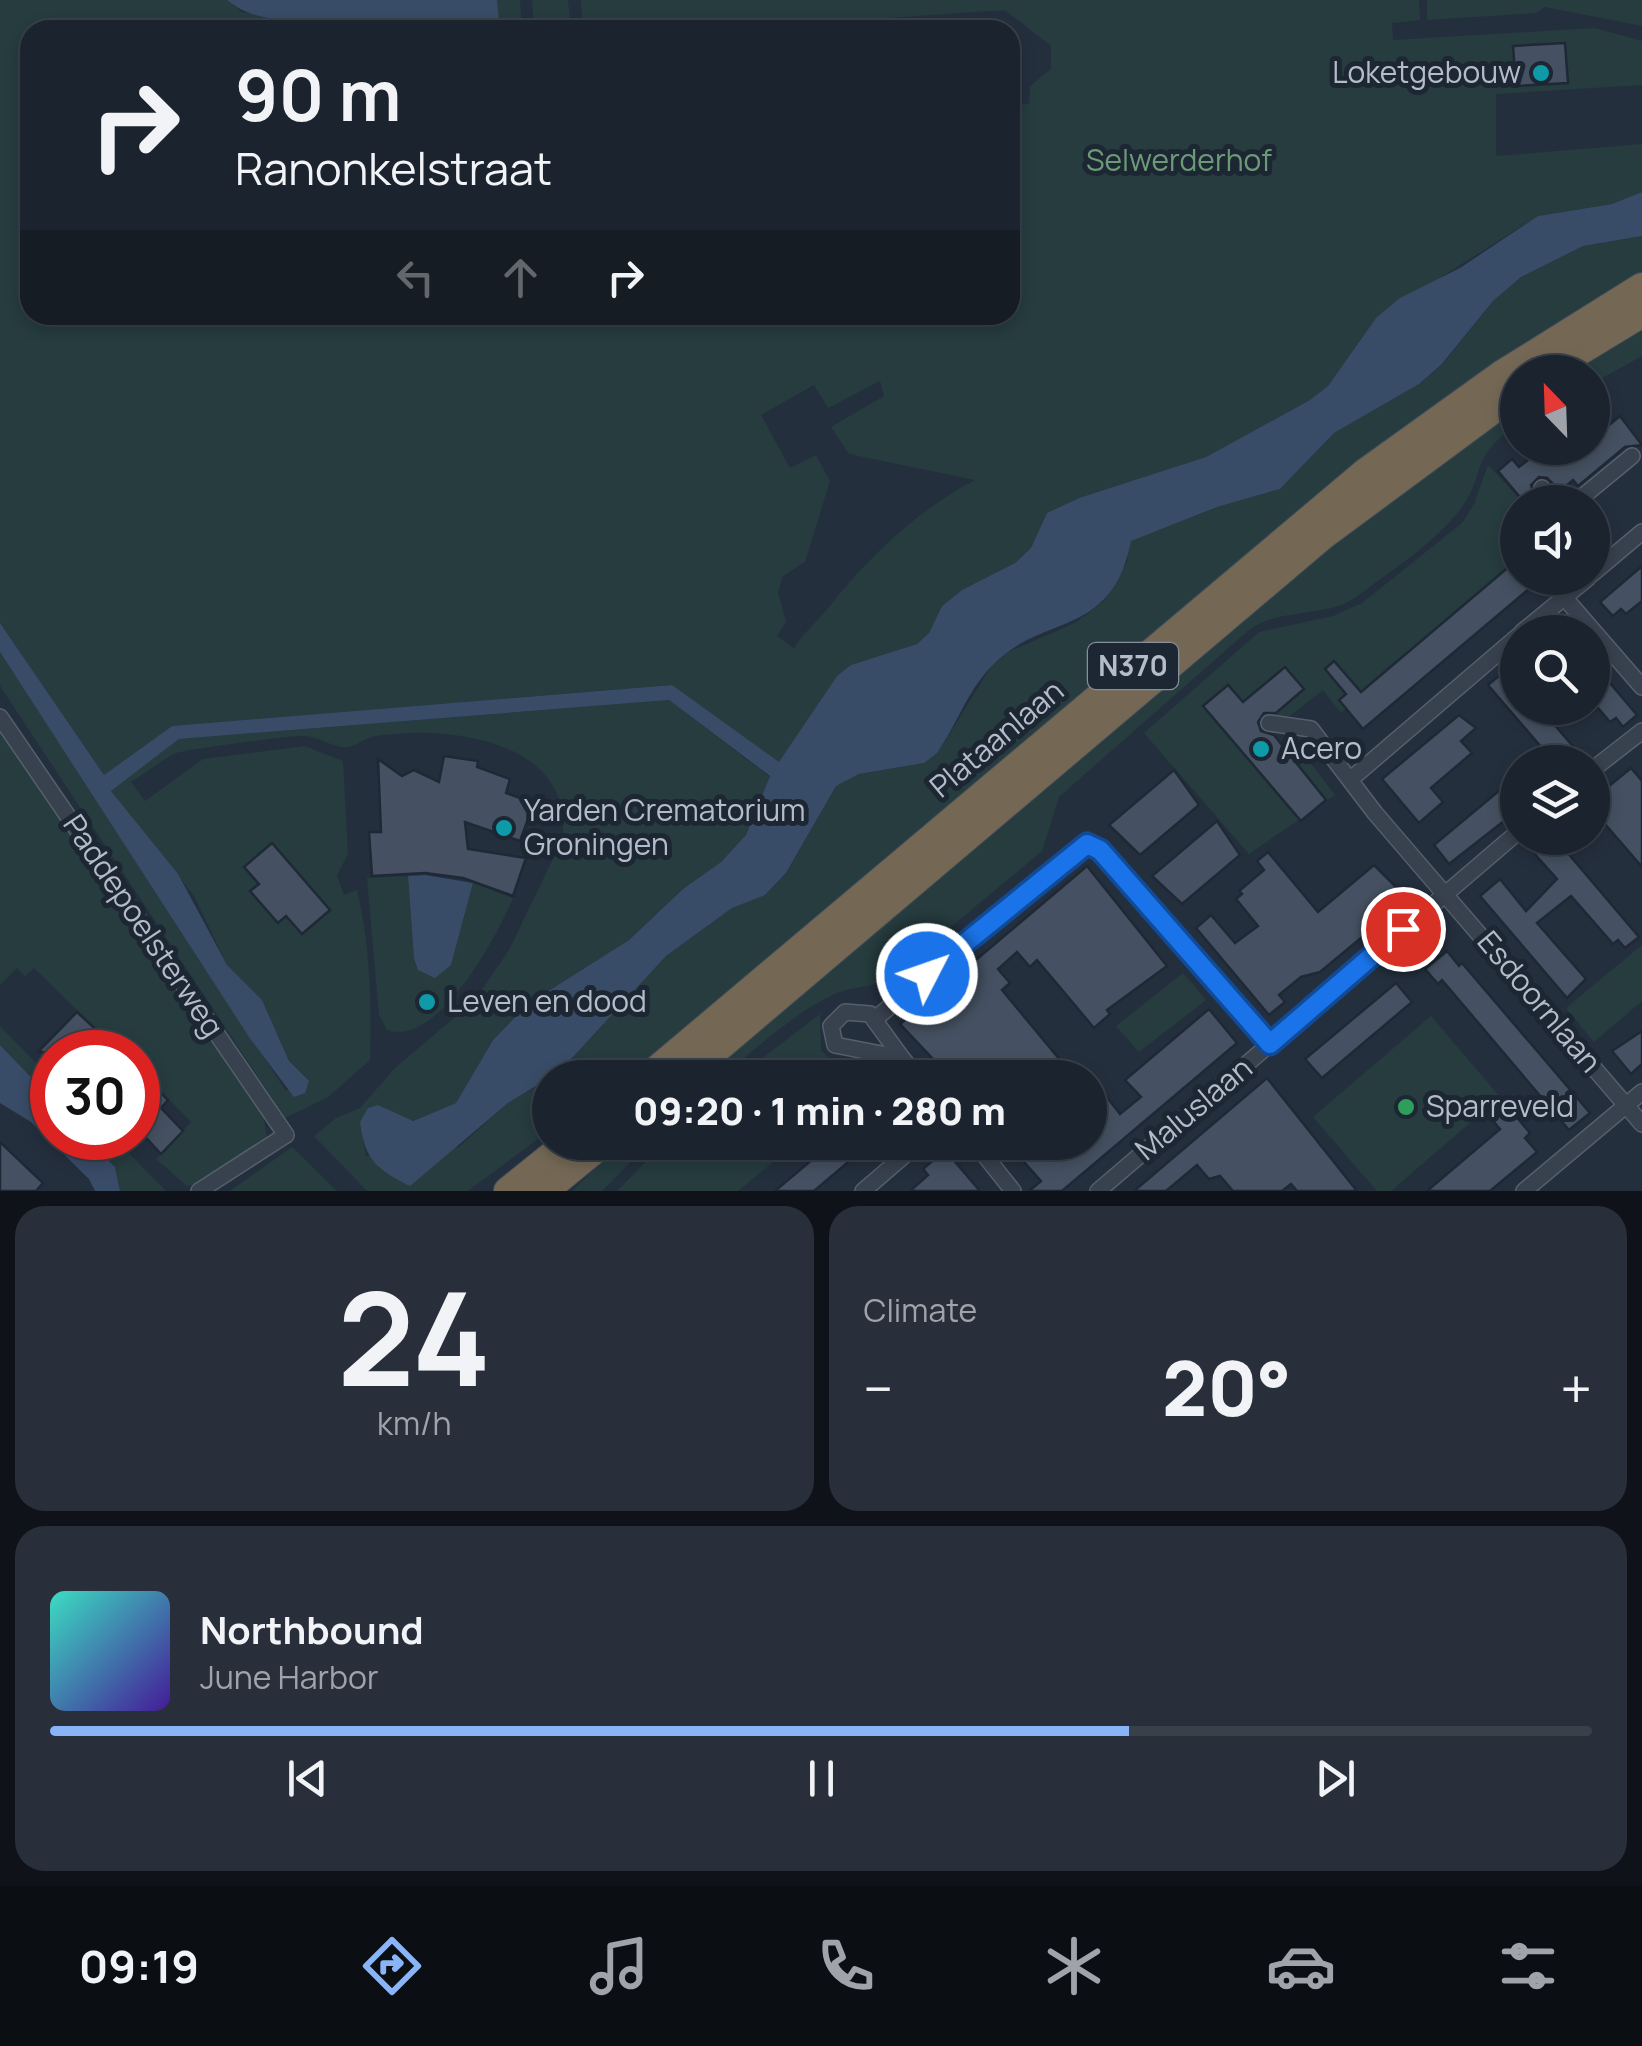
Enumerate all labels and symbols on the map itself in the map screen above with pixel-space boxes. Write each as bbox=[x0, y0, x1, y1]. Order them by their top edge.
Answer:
place label: Loketgebouw bbox=[1332, 51, 1521, 92]
marker: Loketgebouw bbox=[1530, 62, 1552, 84]
park label: Selwerderhof bbox=[1086, 139, 1272, 180]
north arrow bbox=[1500, 355, 1610, 465]
road number: N370 bbox=[1088, 643, 1178, 689]
street label: Plataanlaan bbox=[920, 670, 1072, 806]
place label: Acero bbox=[1281, 727, 1362, 768]
marker: Acero bbox=[1250, 738, 1272, 760]
place label: Yarden Crematorium Groningen bbox=[524, 789, 806, 864]
street label: Paddepoelsterweg bbox=[55, 806, 234, 1044]
marker: Yarden Crematorium Groningen bbox=[493, 817, 515, 839]
pin bbox=[1361, 887, 1446, 972]
position arrow bbox=[875, 922, 979, 1026]
street label: Esdoornlaan bbox=[1469, 922, 1611, 1080]
place label: Leven en dood bbox=[447, 980, 647, 1021]
marker: Leven en dood bbox=[416, 991, 438, 1013]
speed limit sign: 30 bbox=[30, 1030, 160, 1160]
street label: Maluslaan bbox=[1126, 1047, 1260, 1169]
place label: Sparreveld bbox=[1426, 1085, 1574, 1126]
marker: Sparreveld bbox=[1395, 1096, 1417, 1118]

